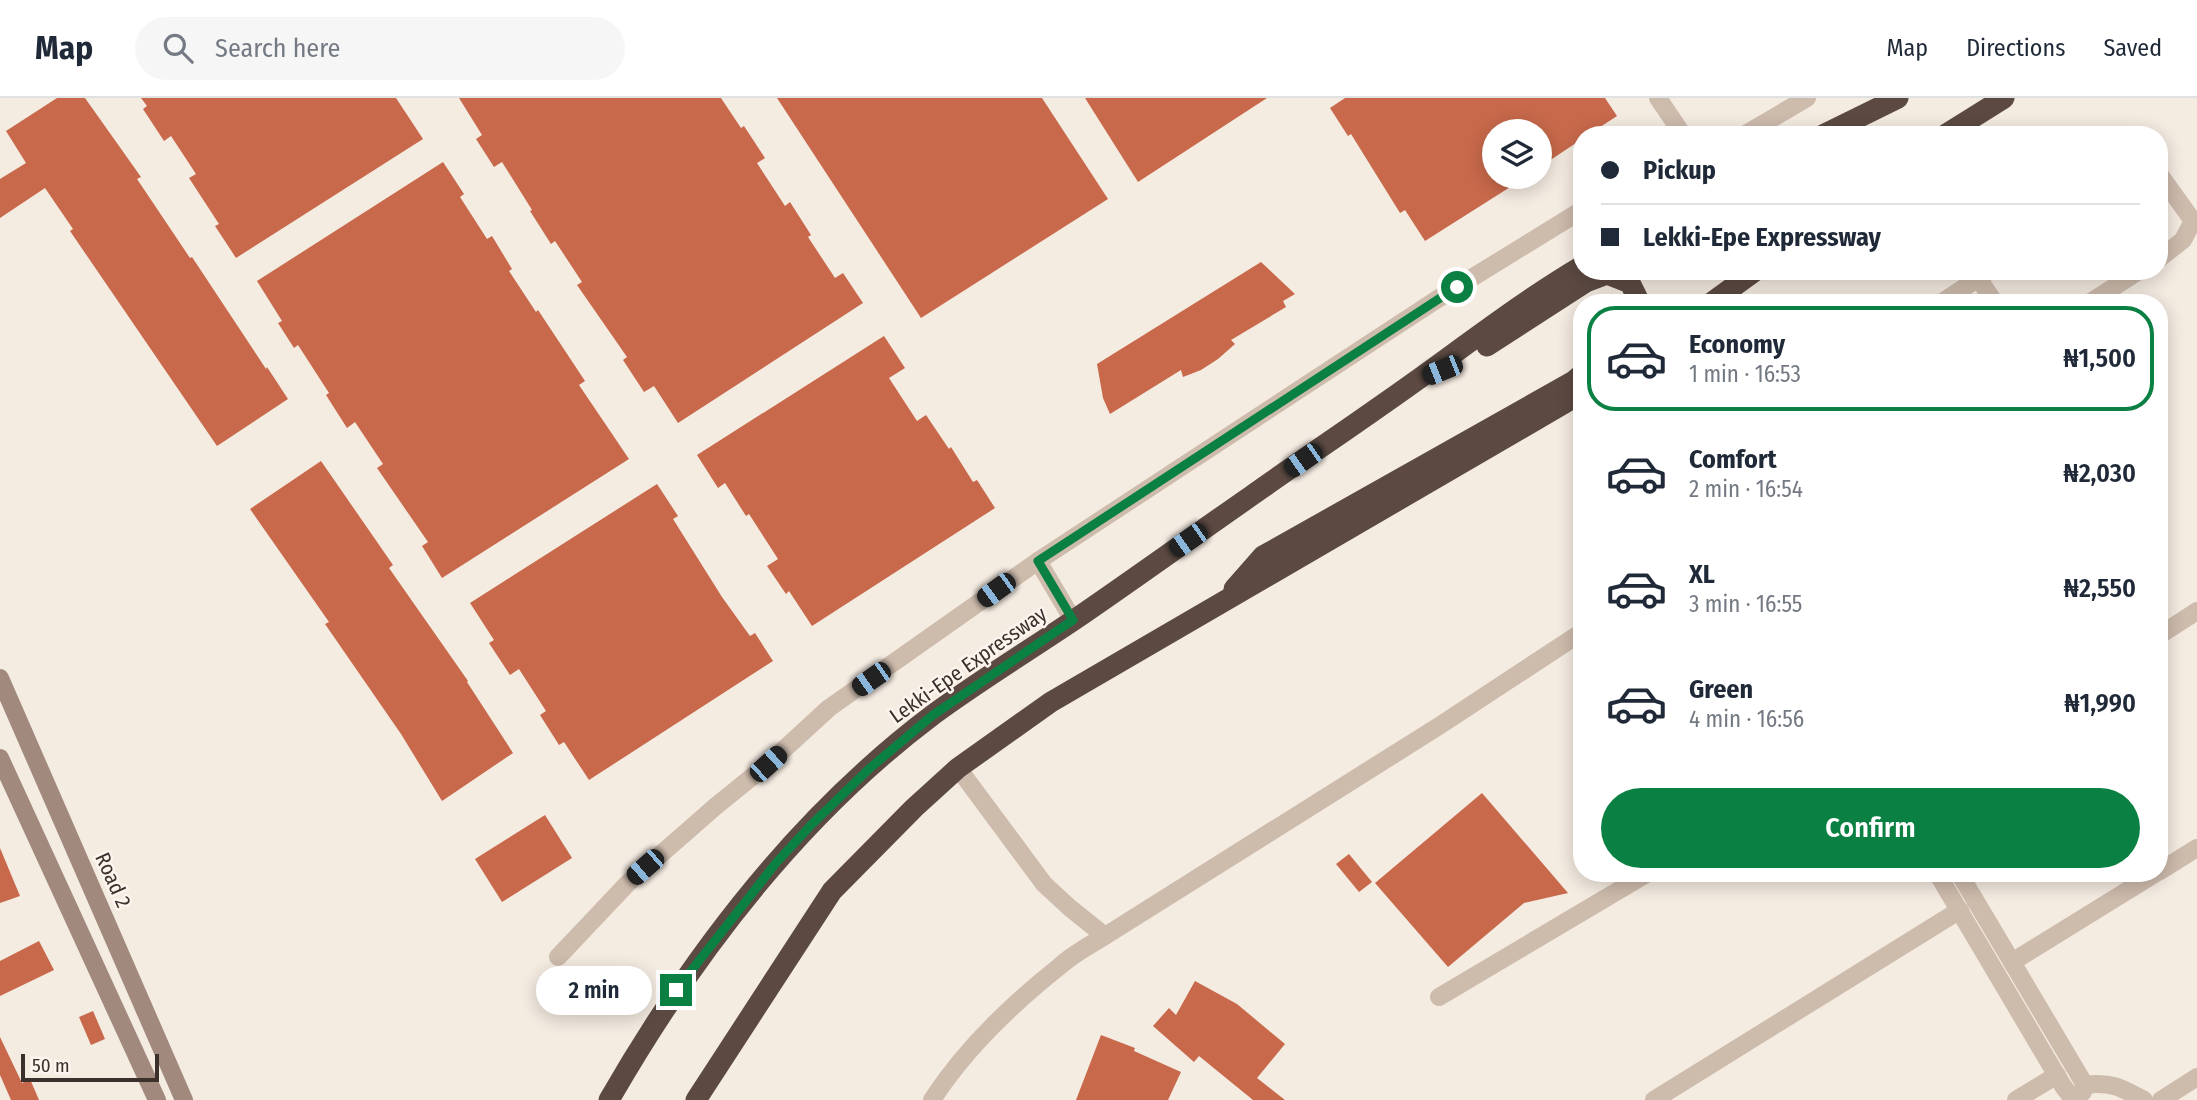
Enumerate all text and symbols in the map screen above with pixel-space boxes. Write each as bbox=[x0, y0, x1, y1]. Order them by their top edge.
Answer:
search box bbox=[135, 17, 625, 80]
text: Map bbox=[35, 28, 93, 68]
icon: search bbox=[159, 29, 197, 67]
text: Search here bbox=[215, 33, 340, 64]
text: Map bbox=[1887, 34, 1928, 62]
text: Directions bbox=[1966, 34, 2065, 62]
text: Saved bbox=[2103, 34, 2162, 62]
map controls bbox=[1482, 119, 1552, 189]
button: layers bbox=[1482, 119, 1552, 189]
text: Pickup bbox=[1643, 155, 1716, 186]
text: Lekki-Epe Expressway bbox=[1643, 222, 1881, 253]
route start bbox=[1441, 271, 1473, 303]
icon: car bbox=[1605, 327, 1668, 390]
text: Economy bbox=[1689, 329, 1785, 360]
text: ₦1,500 bbox=[2063, 343, 2136, 374]
car bbox=[1419, 352, 1466, 388]
text: 1 min · 16:53 bbox=[1689, 360, 1801, 388]
car bbox=[1280, 439, 1327, 481]
icon: car bbox=[1605, 442, 1668, 505]
text: Comfort bbox=[1689, 444, 1777, 475]
text: ₦2,030 bbox=[2063, 458, 2136, 489]
text: 2 min · 16:54 bbox=[1689, 475, 1803, 503]
car bbox=[1165, 519, 1212, 561]
icon: car bbox=[1605, 557, 1668, 620]
text: XL bbox=[1689, 559, 1715, 590]
car bbox=[973, 569, 1020, 611]
text: ₦2,550 bbox=[2064, 573, 2136, 604]
text: 3 min · 16:55 bbox=[1689, 590, 1802, 618]
street label: Lekki-Epe Expressway bbox=[884, 601, 1052, 729]
car bbox=[848, 658, 895, 700]
icon: car bbox=[1605, 672, 1668, 735]
text: Green bbox=[1689, 674, 1753, 705]
text: ₦1,990 bbox=[2064, 688, 2136, 719]
text: 4 min · 16:56 bbox=[1689, 705, 1804, 733]
car bbox=[746, 742, 791, 786]
button: Confirm bbox=[1601, 788, 2140, 868]
car bbox=[623, 845, 668, 889]
street label: Road 2 bbox=[89, 848, 137, 912]
callout: 2 min bbox=[536, 966, 652, 1015]
route end bbox=[660, 974, 692, 1006]
text: 2 min bbox=[568, 976, 620, 1004]
scale bar bbox=[21, 1051, 159, 1083]
text: 50 m bbox=[32, 1054, 70, 1077]

